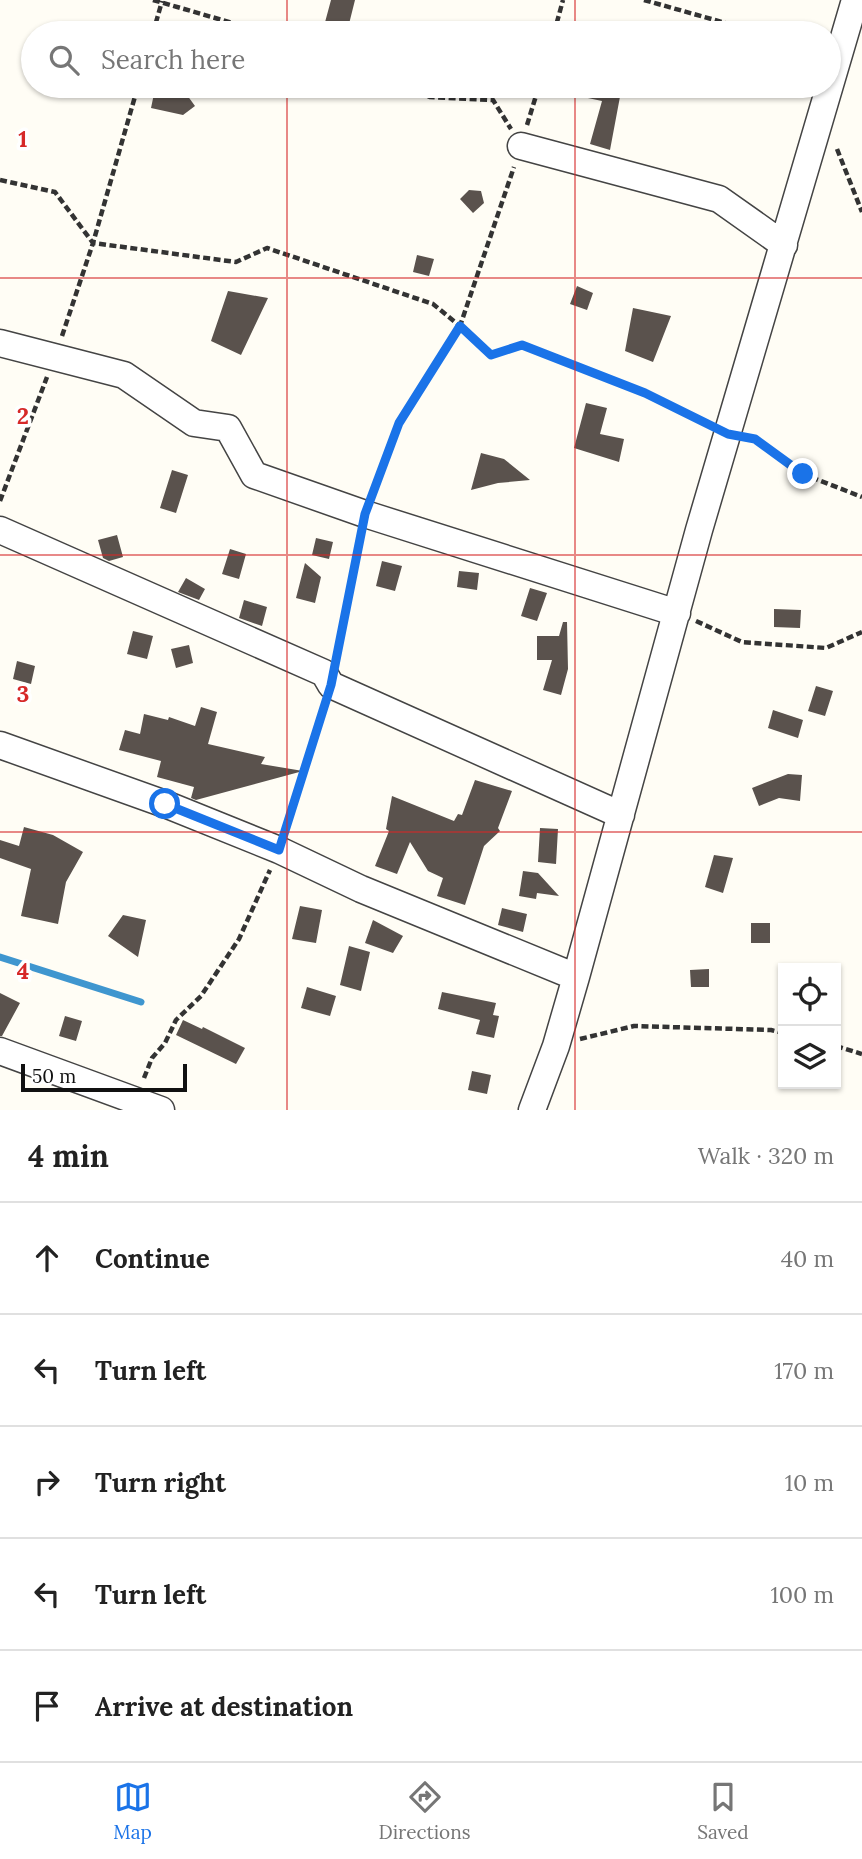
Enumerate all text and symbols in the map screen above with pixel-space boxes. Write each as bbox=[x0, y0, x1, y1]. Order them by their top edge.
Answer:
search box bbox=[21, 21, 841, 98]
icon: search bbox=[45, 41, 83, 79]
text: Search here bbox=[101, 43, 245, 76]
text: 1 bbox=[18, 124, 28, 153]
text: 2 bbox=[17, 401, 29, 430]
route end bbox=[787, 458, 818, 489]
text: 3 bbox=[17, 679, 29, 708]
route start bbox=[149, 788, 180, 819]
text: 4 bbox=[17, 956, 29, 985]
map controls bbox=[778, 963, 841, 1089]
button: locate bbox=[778, 963, 841, 1026]
button: layers bbox=[778, 1026, 841, 1089]
scale bar bbox=[21, 1061, 187, 1093]
text: 50 m bbox=[32, 1064, 76, 1088]
text: 4 min bbox=[28, 1137, 109, 1175]
text: Walk · 320 m bbox=[698, 1141, 834, 1170]
icon: ahead bbox=[28, 1239, 66, 1277]
text: Continue bbox=[95, 1242, 210, 1275]
text: 40 m bbox=[781, 1244, 834, 1273]
icon: left bbox=[28, 1351, 66, 1389]
text: Turn left bbox=[95, 1354, 206, 1387]
text: 170 m bbox=[774, 1356, 834, 1385]
icon: right bbox=[28, 1463, 66, 1501]
text: Turn right bbox=[95, 1466, 226, 1499]
text: 10 m bbox=[785, 1468, 834, 1497]
icon: left bbox=[28, 1575, 66, 1613]
text: Turn left bbox=[95, 1578, 206, 1611]
text: 100 m bbox=[770, 1580, 834, 1609]
icon: arrive bbox=[28, 1687, 66, 1725]
text: Arrive at destination bbox=[95, 1690, 353, 1723]
tab: Map bbox=[113, 1778, 152, 1844]
tab: Directions bbox=[379, 1778, 471, 1844]
tab: Saved bbox=[697, 1778, 749, 1844]

